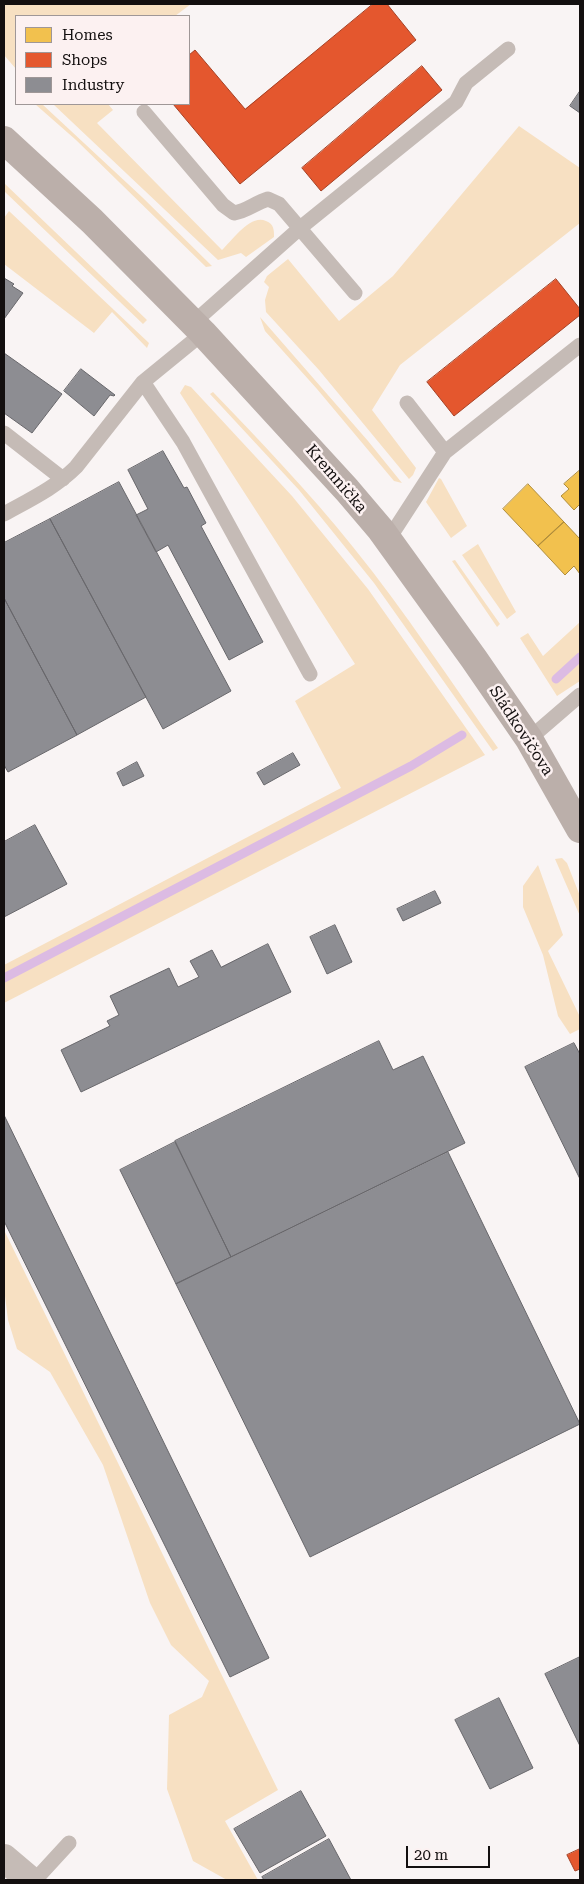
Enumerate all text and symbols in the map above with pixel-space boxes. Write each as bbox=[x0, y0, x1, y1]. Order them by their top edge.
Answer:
legend bbox=[15, 15, 190, 105]
text: Homes bbox=[62, 26, 113, 44]
text: Shops bbox=[62, 51, 107, 69]
text: Industry bbox=[62, 76, 124, 94]
street label: Kremnička bbox=[301, 441, 371, 517]
street label: Sládkovičova bbox=[485, 682, 557, 780]
scale bar bbox=[409, 1836, 493, 1868]
text: 20 m bbox=[414, 1846, 448, 1864]

